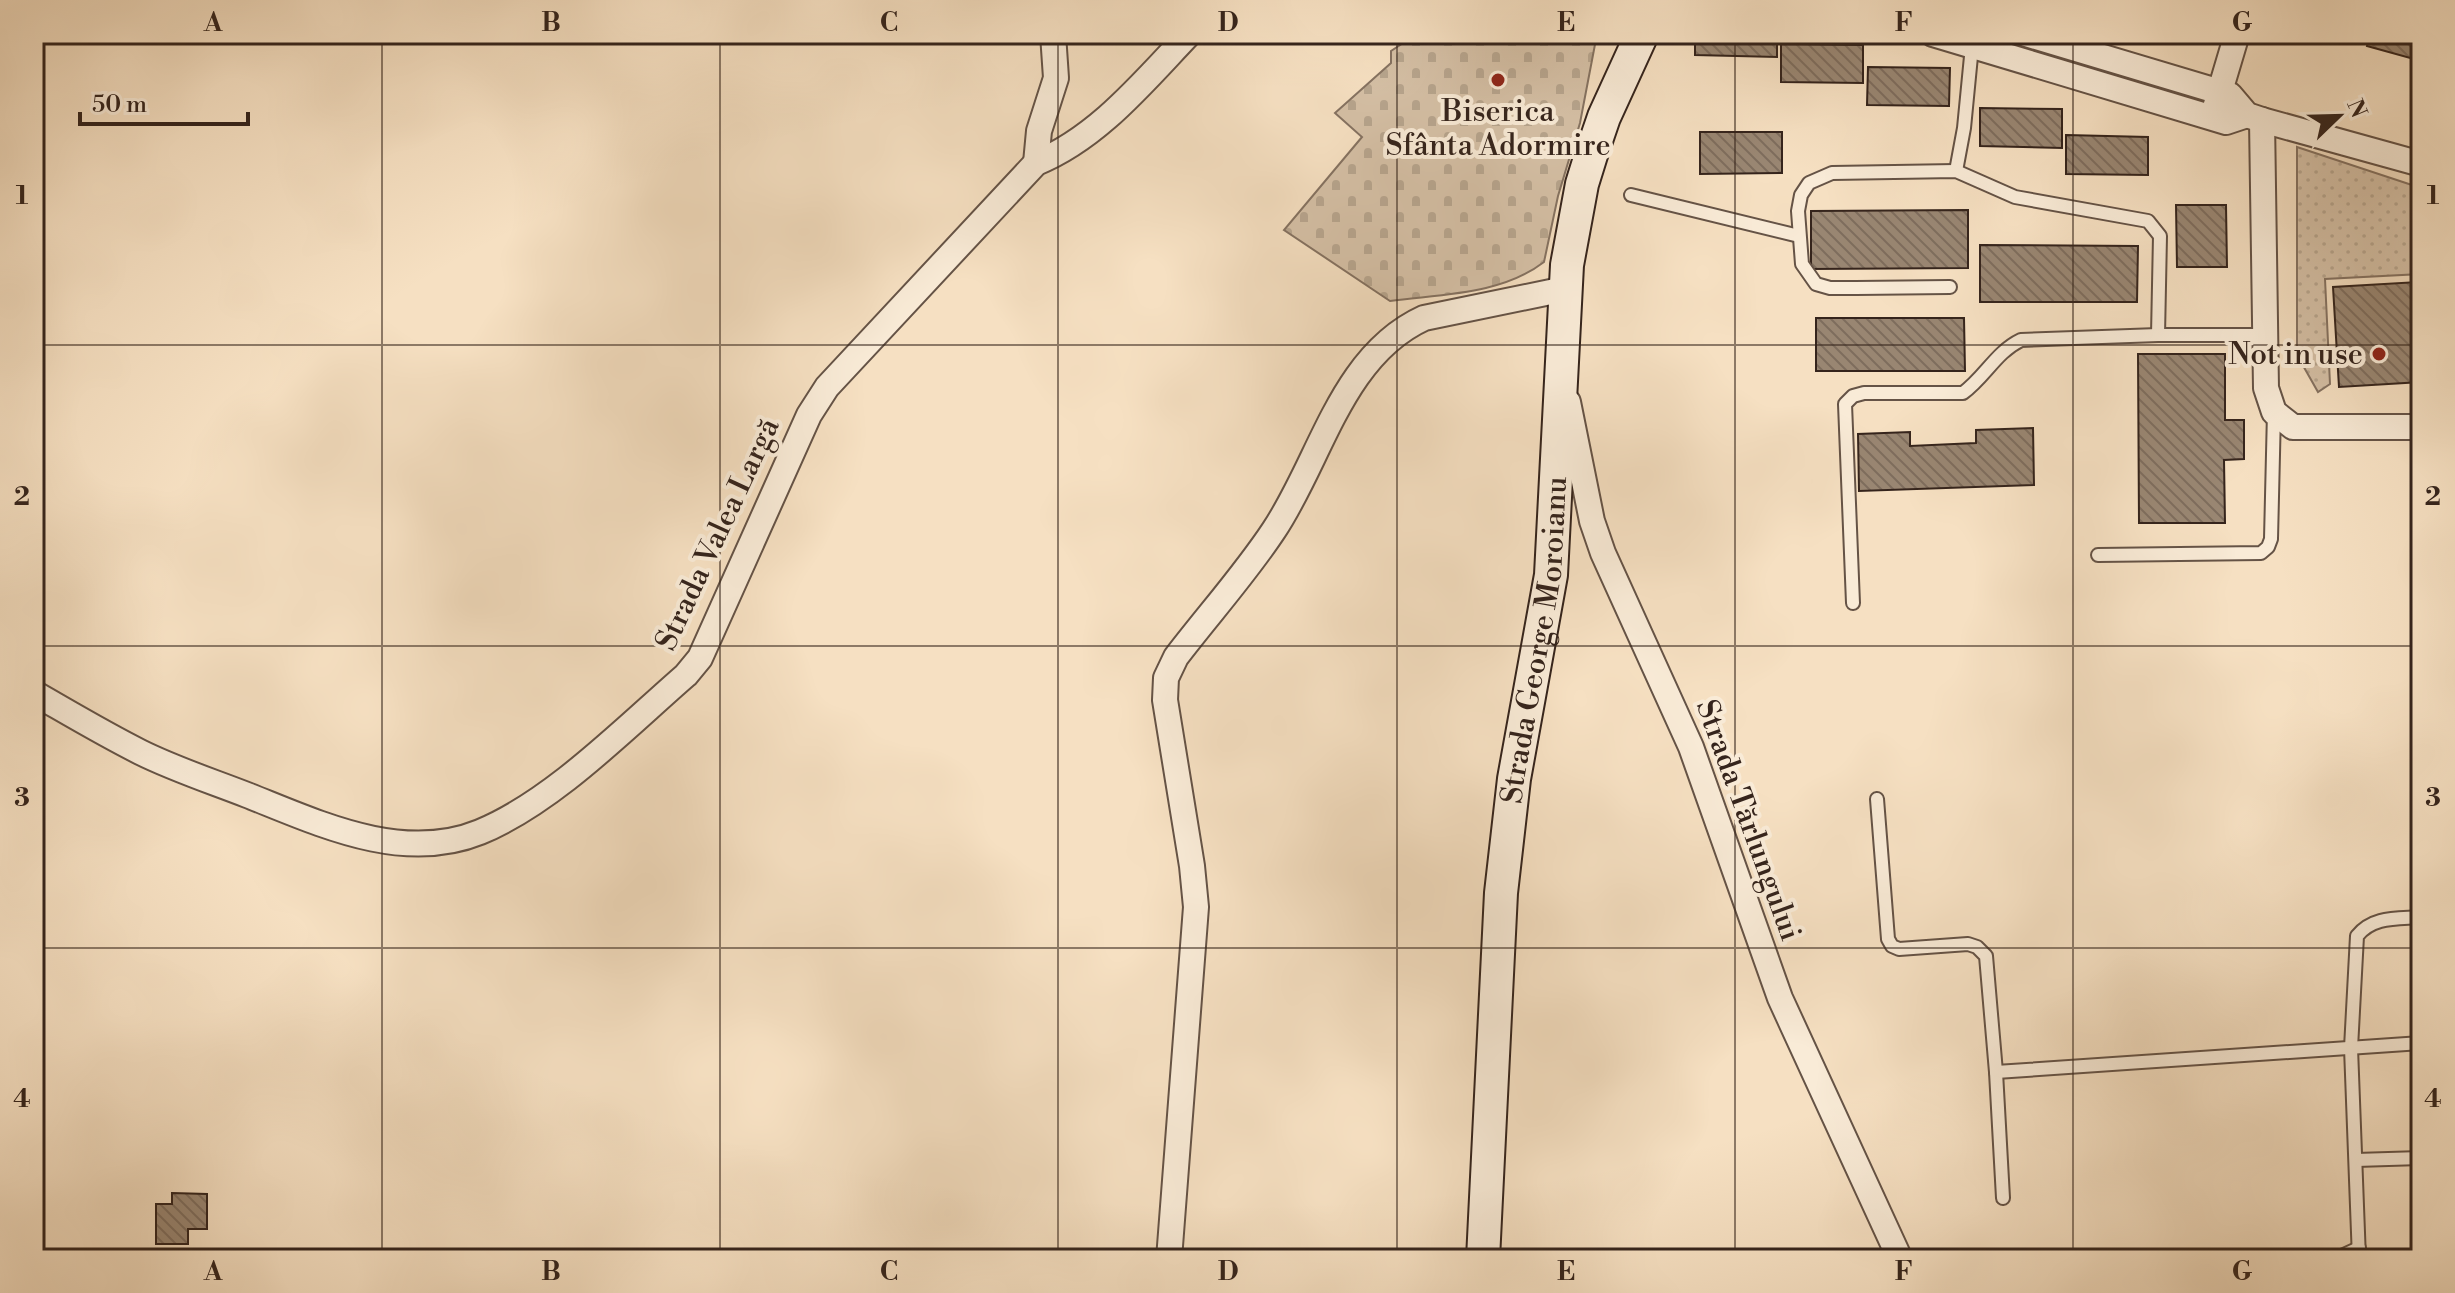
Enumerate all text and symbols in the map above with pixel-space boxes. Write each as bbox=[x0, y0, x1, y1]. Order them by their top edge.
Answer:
text: A bbox=[203, 7, 223, 39]
text: B bbox=[541, 7, 561, 39]
text: C bbox=[880, 7, 898, 39]
text: D bbox=[1218, 7, 1238, 39]
text: E bbox=[1557, 7, 1575, 39]
text: F bbox=[1895, 7, 1913, 39]
text: G bbox=[2232, 7, 2253, 39]
marker: Biserica Sfânta Adormire bbox=[1489, 71, 1507, 89]
scale bar bbox=[80, 76, 248, 126]
north arrow bbox=[2299, 76, 2379, 156]
text: 50 m bbox=[92, 90, 147, 120]
place label: Biserica Sfânta Adormire bbox=[1385, 93, 1611, 165]
text: N bbox=[2340, 95, 2372, 123]
text: 1 bbox=[16, 180, 29, 212]
text: 1 bbox=[2427, 180, 2440, 212]
place label: Not in use bbox=[2228, 336, 2363, 374]
marker: Not in use bbox=[2370, 345, 2388, 363]
street label: Strada Valea Largă bbox=[647, 411, 789, 657]
street label: Strada George Moroianu bbox=[1493, 475, 1576, 806]
text: 2 bbox=[14, 481, 30, 513]
text: 2 bbox=[2425, 481, 2441, 513]
street label: Strada Tărlungului bbox=[1687, 695, 1809, 946]
text: 3 bbox=[14, 782, 30, 814]
text: 3 bbox=[2425, 782, 2441, 814]
text: 4 bbox=[13, 1083, 31, 1115]
text: 4 bbox=[2424, 1083, 2442, 1115]
text: A bbox=[203, 1256, 223, 1288]
text: B bbox=[541, 1256, 561, 1288]
text: C bbox=[880, 1256, 898, 1288]
text: D bbox=[1218, 1256, 1238, 1288]
text: E bbox=[1557, 1256, 1575, 1288]
text: F bbox=[1895, 1256, 1913, 1288]
text: G bbox=[2232, 1256, 2253, 1288]

